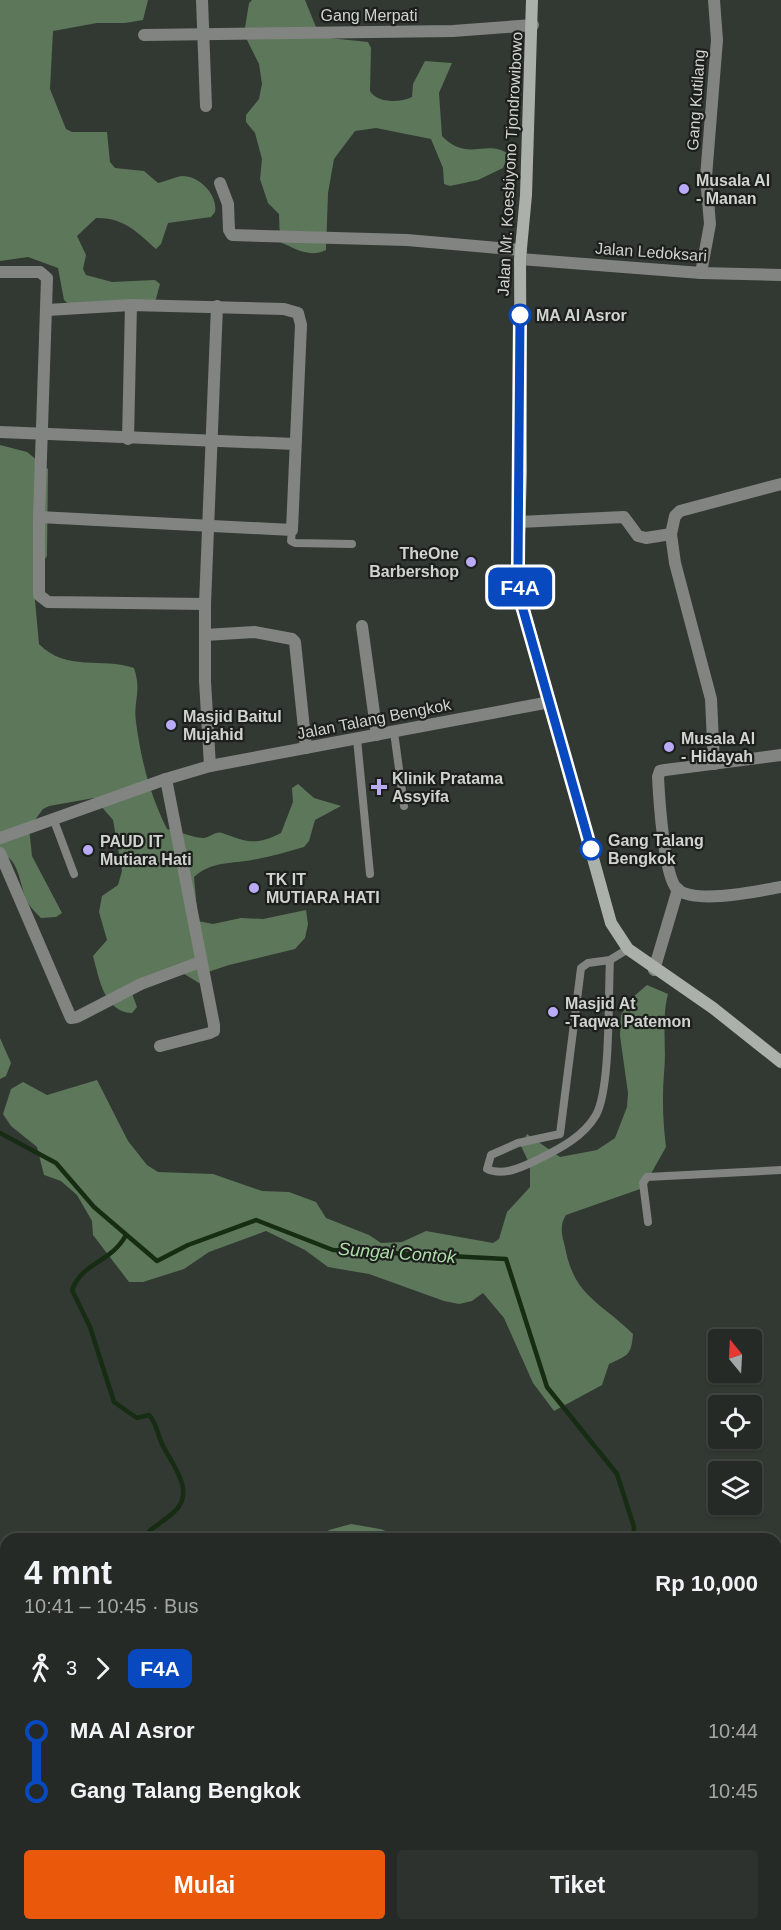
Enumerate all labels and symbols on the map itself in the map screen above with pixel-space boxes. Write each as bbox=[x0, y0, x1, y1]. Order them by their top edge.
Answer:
street label: Gang Merpati bbox=[321, 7, 417, 24]
street label: Jalan Mr. Koesbiyono Tjondrowibowo bbox=[495, 31, 525, 297]
street label: Gang Kutilang bbox=[684, 49, 708, 151]
place label: Musala Al - Manan bbox=[696, 172, 770, 207]
marker: Musala Al - Manan bbox=[677, 182, 691, 196]
street label: Jalan Ledoksari bbox=[595, 240, 707, 264]
marker: MA Al Asror bbox=[509, 304, 531, 326]
place label: MA Al Asror bbox=[536, 307, 627, 324]
place label: TheOne Barbershop bbox=[369, 545, 459, 580]
marker: TheOne Barbershop bbox=[464, 555, 478, 569]
line badge: F4A bbox=[486, 568, 554, 606]
street label: Jalan Talang Bengkok bbox=[296, 696, 453, 742]
place label: Masjid Baitul Mujahid bbox=[183, 708, 282, 743]
marker: Masjid Baitul Mujahid bbox=[164, 718, 178, 732]
place label: Musala Al - Hidayah bbox=[681, 730, 755, 765]
marker: Musala Al - Hidayah bbox=[662, 740, 676, 754]
place label: Klinik Pratama Assyifa bbox=[392, 770, 503, 805]
marker: Klinik Pratama Assyifa bbox=[370, 778, 388, 796]
place label: Gang Talang Bengkok bbox=[608, 832, 704, 867]
place label: PAUD IT Mutiara Hati bbox=[100, 833, 192, 868]
marker: Gang Talang Bengkok bbox=[580, 838, 602, 860]
marker: PAUD IT Mutiara Hati bbox=[81, 843, 95, 857]
place label: TK IT MUTIARA HATI bbox=[266, 871, 380, 906]
marker: TK IT MUTIARA HATI bbox=[247, 881, 261, 895]
place label: Masjid At -Taqwa Patemon bbox=[565, 995, 691, 1030]
marker: Masjid At -Taqwa Patemon bbox=[546, 1005, 560, 1019]
water label: Sungai Contok bbox=[337, 1239, 458, 1267]
north arrow bbox=[708, 1329, 762, 1383]

